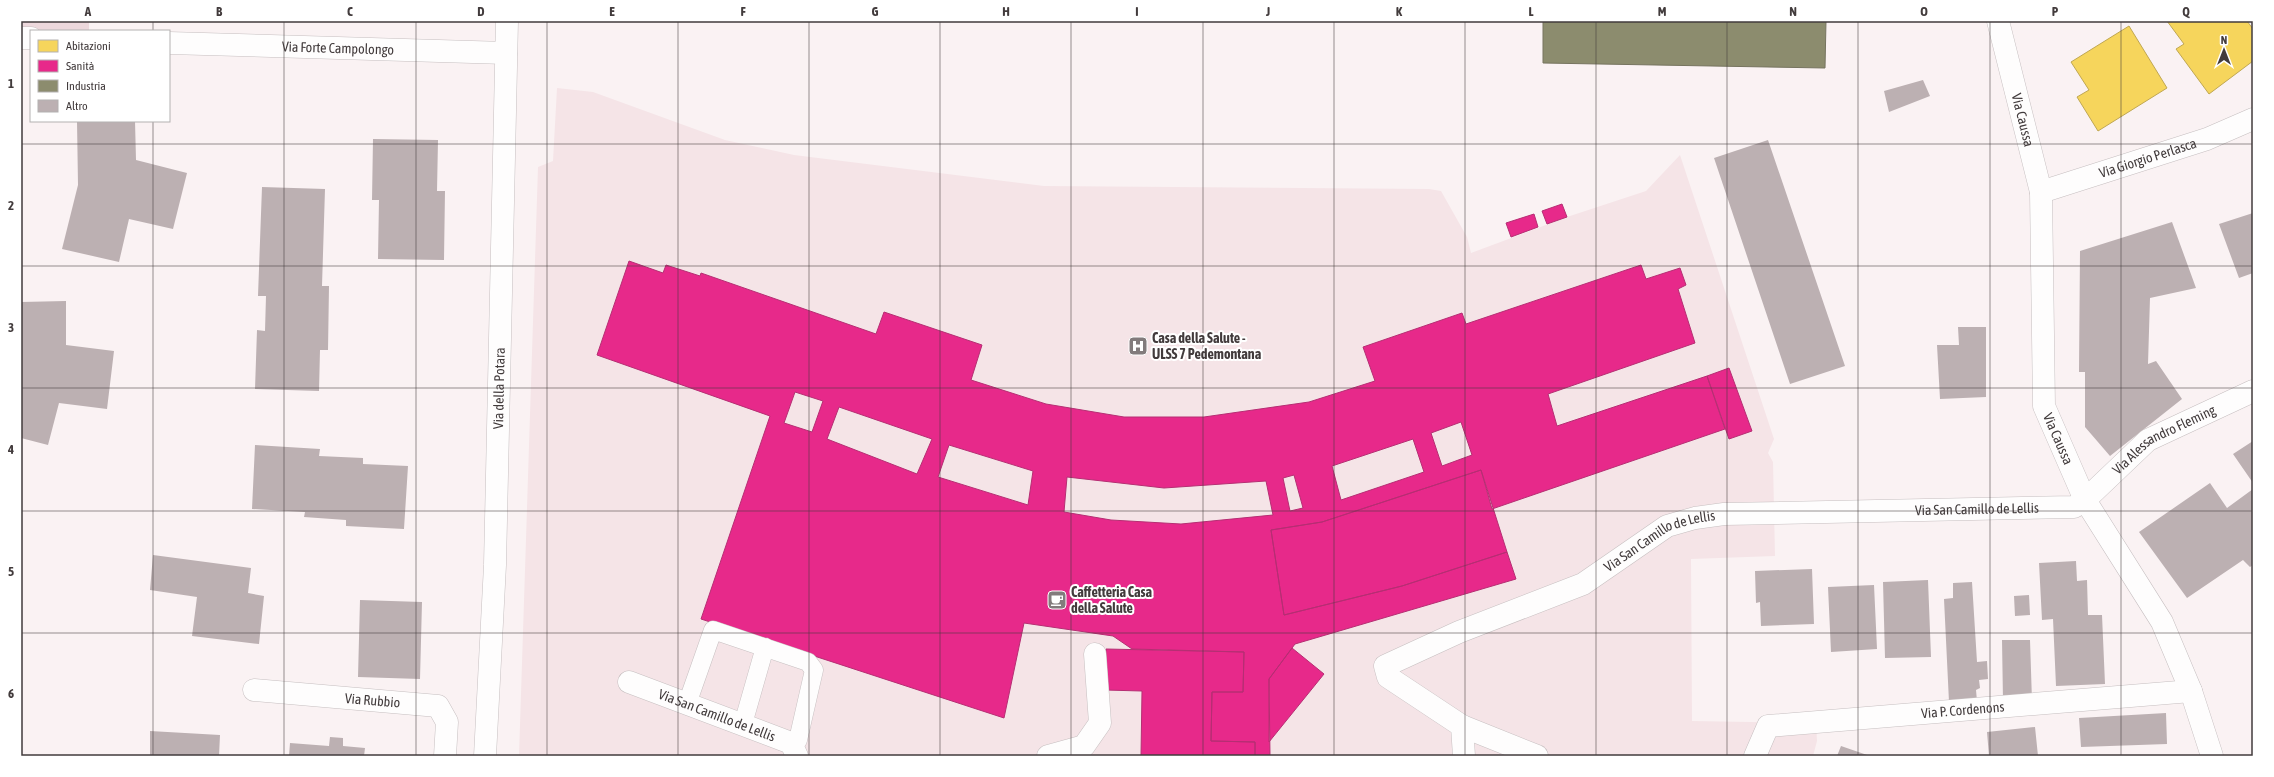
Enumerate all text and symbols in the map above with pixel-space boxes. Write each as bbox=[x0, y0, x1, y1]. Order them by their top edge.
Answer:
text: A bbox=[84, 4, 92, 19]
text: B bbox=[216, 4, 223, 19]
text: C bbox=[347, 4, 353, 19]
text: D bbox=[477, 4, 485, 19]
text: E bbox=[609, 4, 615, 19]
text: F bbox=[740, 4, 746, 19]
text: G bbox=[872, 4, 879, 19]
text: H bbox=[1002, 4, 1010, 19]
text: I bbox=[1135, 4, 1139, 19]
text: J bbox=[1265, 4, 1270, 19]
text: K bbox=[1396, 4, 1403, 19]
text: L bbox=[1528, 4, 1534, 19]
text: M bbox=[1658, 4, 1667, 19]
text: N bbox=[1789, 4, 1797, 19]
text: O bbox=[1920, 4, 1928, 19]
text: P bbox=[2052, 4, 2059, 19]
text: Q bbox=[2182, 4, 2190, 19]
legend bbox=[30, 30, 170, 122]
north arrow bbox=[2204, 30, 2244, 70]
text: N bbox=[2221, 34, 2227, 46]
street label: Via Forte Campolongo bbox=[282, 38, 394, 58]
text: Abitazioni bbox=[66, 39, 111, 53]
text: Sanità bbox=[66, 59, 94, 73]
text: 1 bbox=[8, 76, 14, 91]
text: Industria bbox=[66, 79, 106, 93]
street label: Via Caussa bbox=[2008, 92, 2037, 148]
text: Altro bbox=[66, 99, 88, 113]
street label: Via Giorgio Perlasca bbox=[2097, 135, 2198, 181]
text: 2 bbox=[8, 198, 14, 213]
text: 3 bbox=[8, 320, 14, 335]
place label: Casa della Salute - ULSS 7 Pedemontana bbox=[1152, 330, 1262, 362]
hospital icon: Casa della Salute - ULSS 7 Pedemontana bbox=[1127, 335, 1149, 357]
street label: Via della Potara bbox=[490, 347, 508, 429]
street label: Via Alessandro Fleming bbox=[2109, 402, 2218, 478]
street label: Via Caussa bbox=[2040, 410, 2076, 467]
text: 4 bbox=[7, 442, 14, 457]
street label: Via San Camillo de Lellis bbox=[1915, 500, 2039, 518]
street label: Via San Camillo de Lellis bbox=[1601, 507, 1716, 575]
text: 5 bbox=[8, 564, 14, 579]
place label: Caffetteria Casa della Salute bbox=[1071, 584, 1153, 616]
cafe icon: Caffetteria Casa della Salute bbox=[1046, 589, 1068, 611]
text: 6 bbox=[8, 686, 14, 701]
street label: Via San Camillo de Lellis bbox=[656, 686, 778, 744]
street label: Via Rubbio bbox=[344, 690, 401, 711]
street label: Via P. Cordenons bbox=[1920, 698, 2005, 721]

